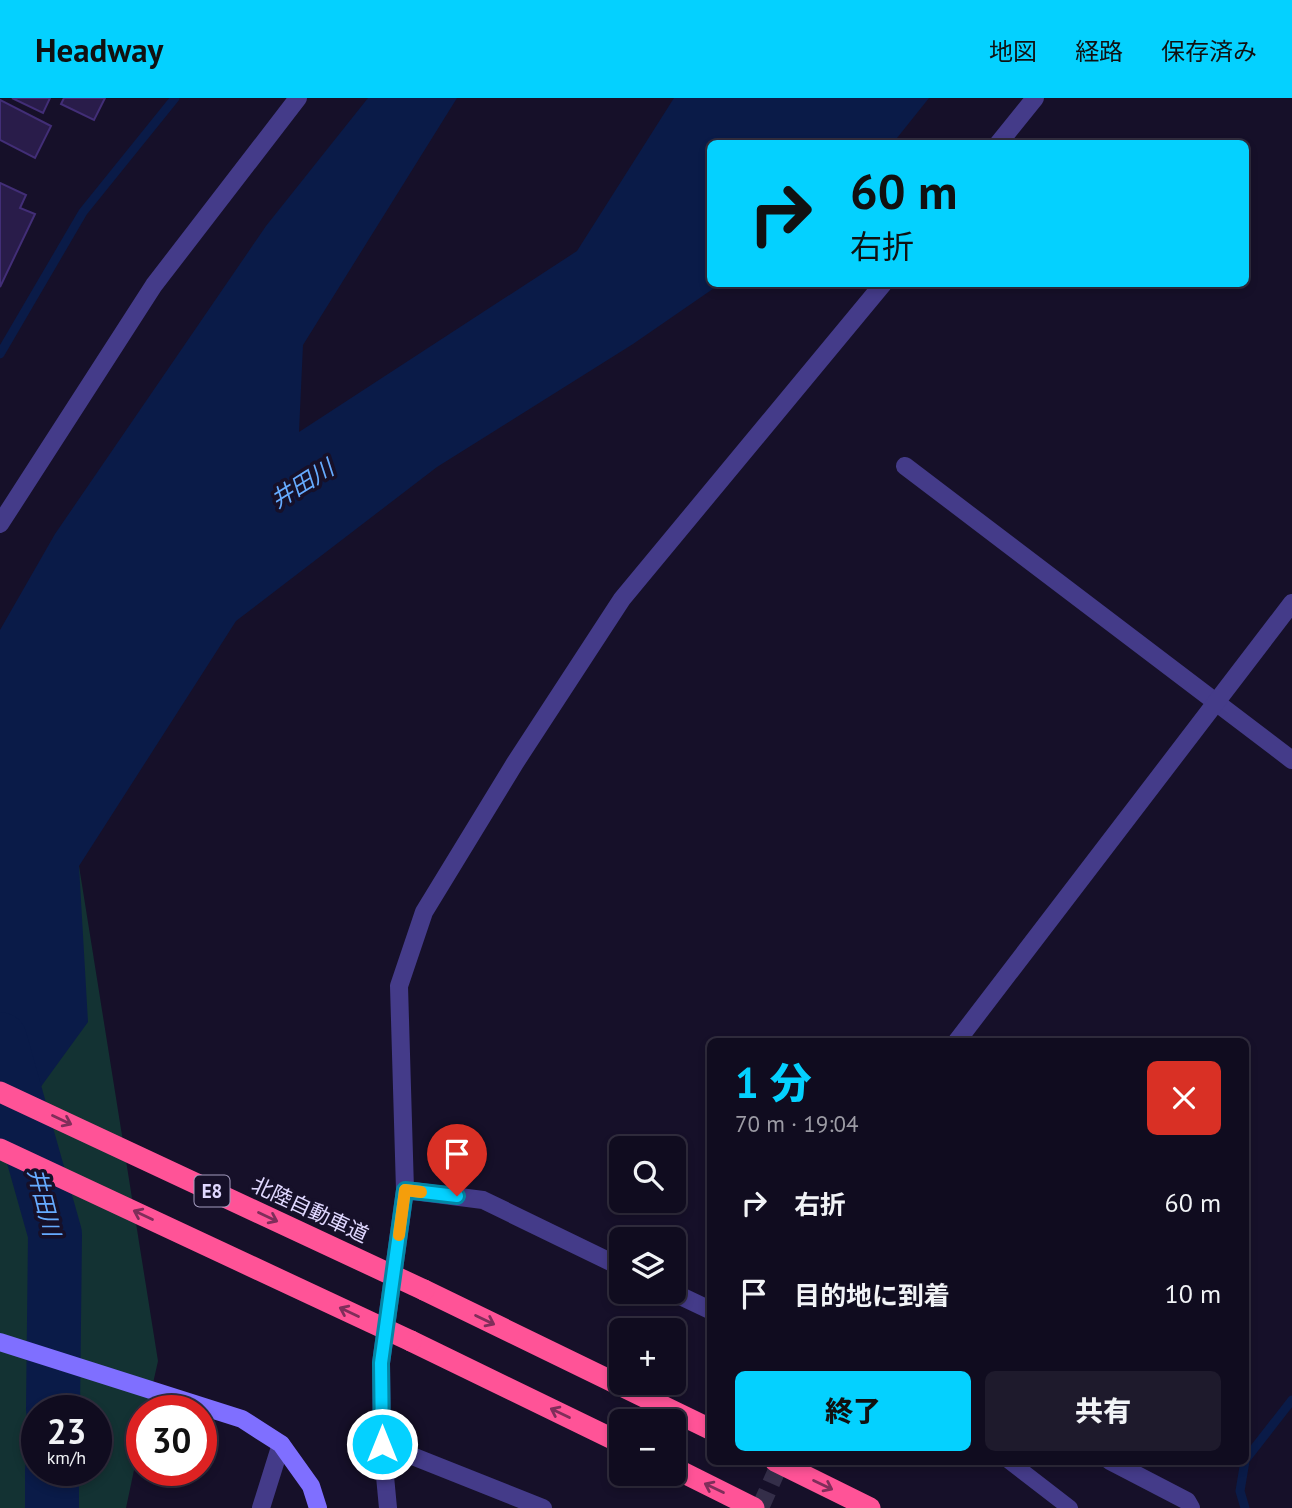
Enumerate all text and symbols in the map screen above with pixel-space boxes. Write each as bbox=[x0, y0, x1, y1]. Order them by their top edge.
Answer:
text: Headway bbox=[35, 28, 163, 71]
text: 地図 bbox=[989, 36, 1037, 67]
text: 経路 bbox=[1075, 36, 1123, 67]
text: 保存済み bbox=[1161, 36, 1257, 67]
text: 60 m bbox=[850, 159, 957, 223]
icon: right bbox=[735, 168, 826, 259]
text: 右折 bbox=[850, 225, 914, 267]
water label: 井田川 bbox=[265, 451, 341, 514]
text: 1 分 bbox=[735, 1055, 811, 1110]
button: close bbox=[1147, 1061, 1221, 1135]
text: 70 m · 19:04 bbox=[735, 1109, 859, 1138]
one-way arrow bbox=[51, 1114, 72, 1128]
pin bbox=[427, 1124, 487, 1196]
icon: arrive bbox=[438, 1135, 476, 1173]
map controls bbox=[609, 1136, 686, 1486]
button: search bbox=[609, 1136, 686, 1213]
water label: 井田川 bbox=[22, 1165, 68, 1242]
street label: 北陸自動車道 bbox=[247, 1171, 373, 1248]
road number: E8 bbox=[194, 1176, 230, 1206]
icon: right bbox=[735, 1184, 773, 1222]
text: 60 m bbox=[1165, 1186, 1221, 1219]
text: 右折 bbox=[794, 1188, 846, 1221]
one-way arrow bbox=[133, 1208, 154, 1222]
one-way arrow bbox=[257, 1211, 278, 1224]
button: layers bbox=[609, 1227, 686, 1304]
icon: arrive bbox=[735, 1275, 773, 1313]
text: 10 m bbox=[1165, 1277, 1221, 1310]
text: 目的地に到着 bbox=[794, 1279, 950, 1312]
one-way arrow bbox=[339, 1304, 360, 1318]
one-way arrow bbox=[474, 1314, 495, 1327]
button: + bbox=[609, 1318, 686, 1395]
button: 終了 bbox=[735, 1371, 971, 1451]
button: 共有 bbox=[985, 1371, 1221, 1451]
speed limit sign: 30 bbox=[126, 1395, 217, 1486]
one-way arrow bbox=[550, 1406, 571, 1419]
position arrow bbox=[345, 1407, 419, 1481]
text: 23 bbox=[47, 1408, 86, 1454]
button: − bbox=[609, 1409, 686, 1486]
text: km/h bbox=[47, 1446, 86, 1469]
one-way arrow bbox=[812, 1478, 833, 1492]
one-way arrow bbox=[704, 1481, 725, 1494]

